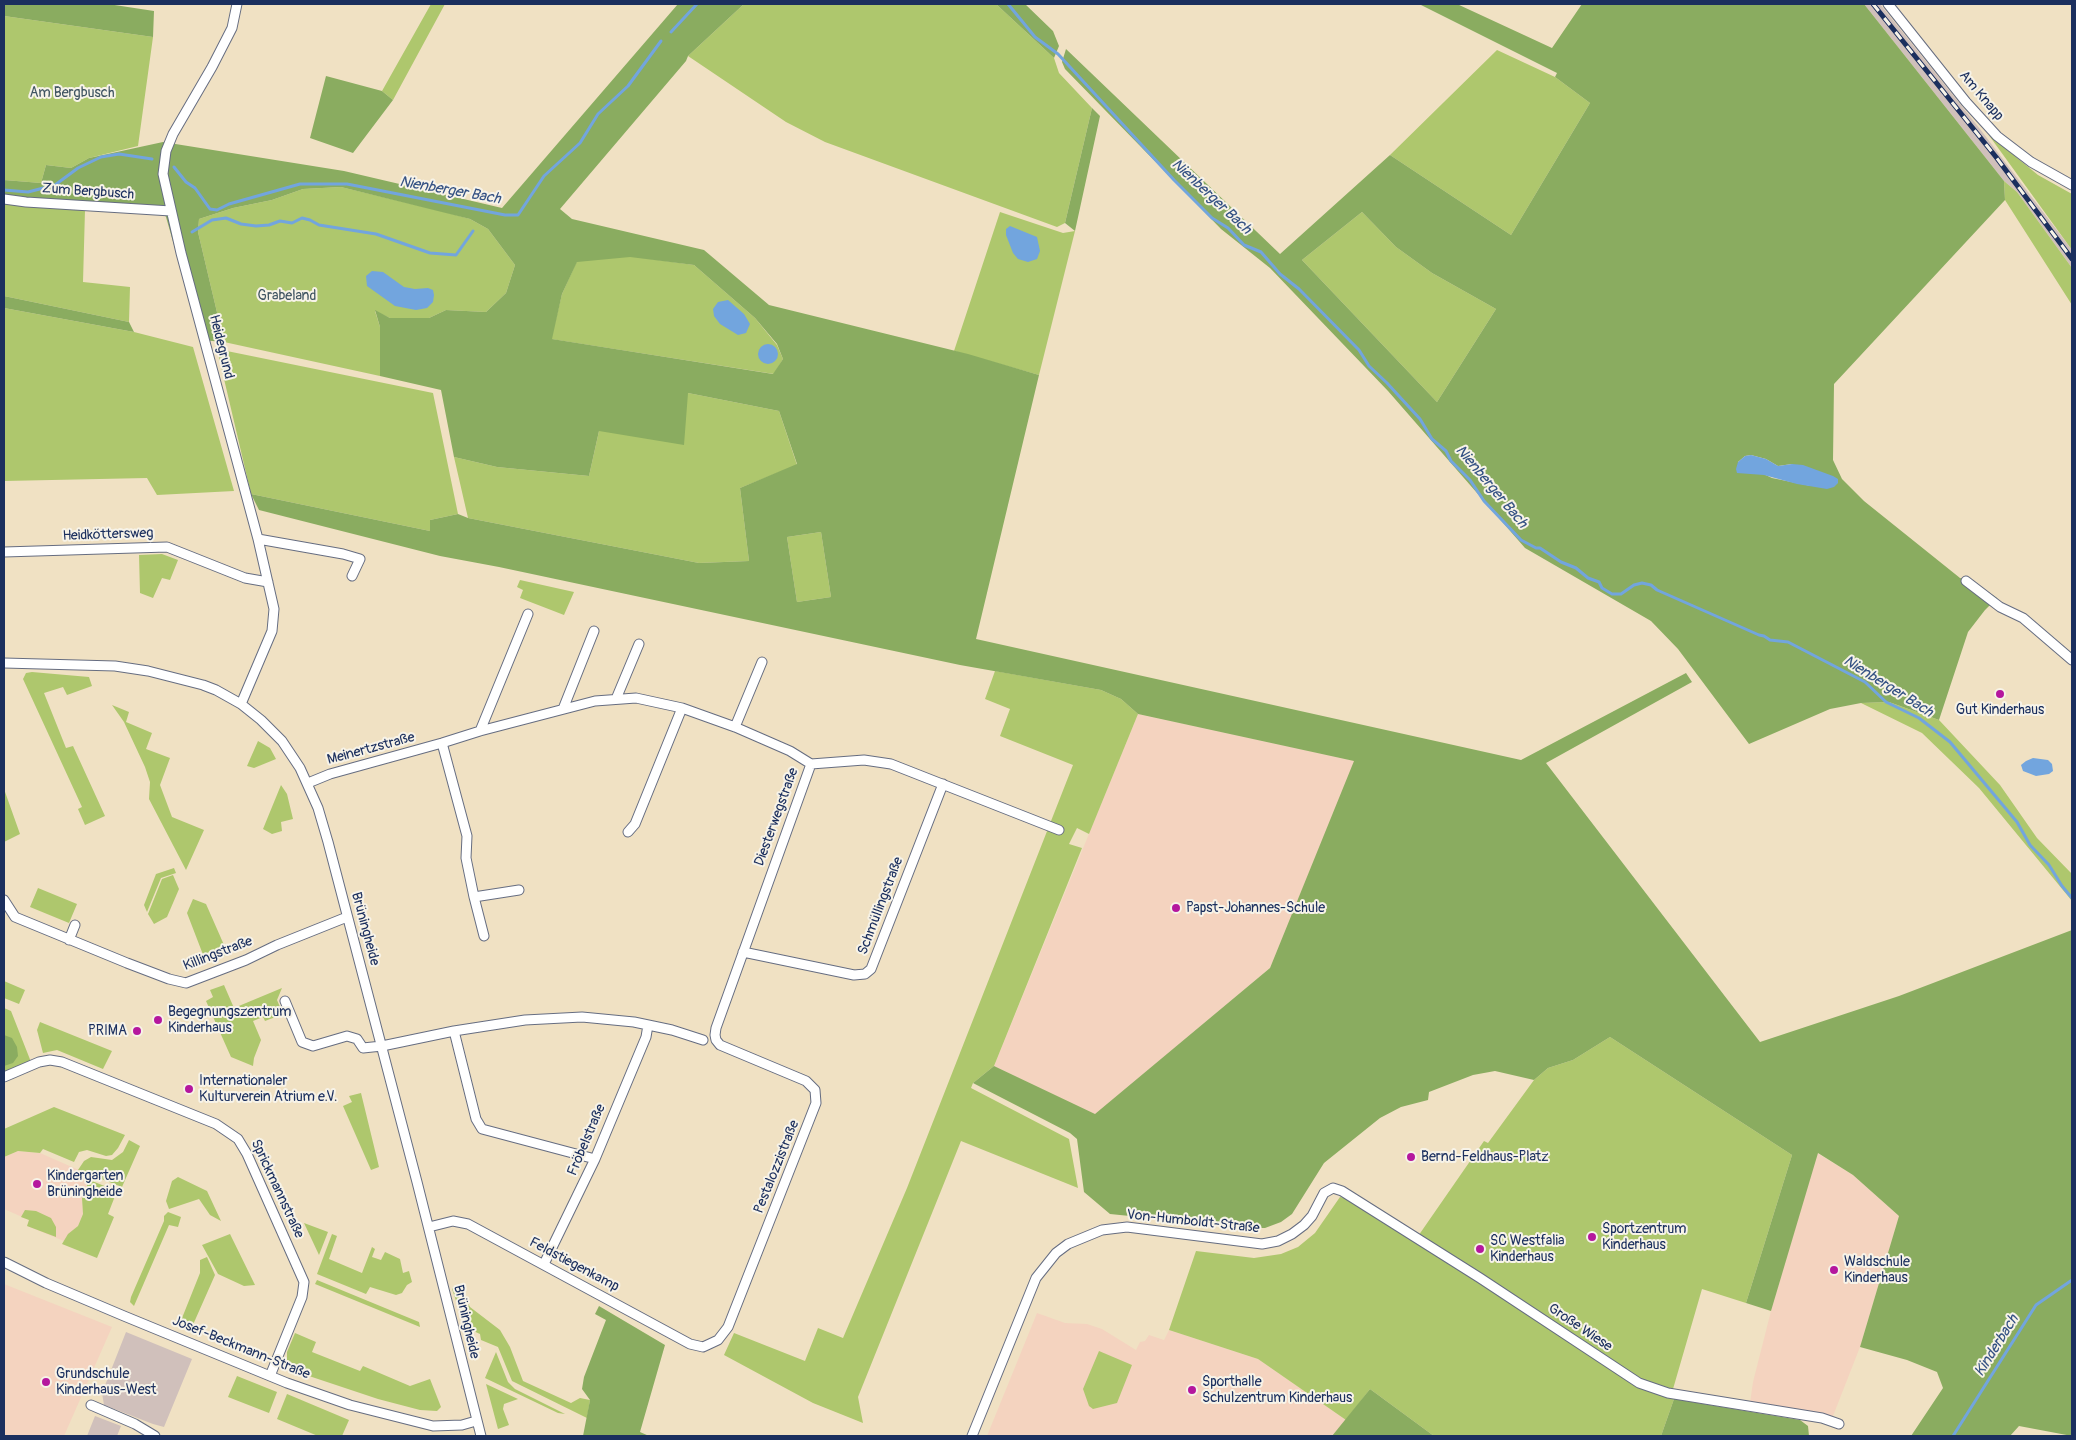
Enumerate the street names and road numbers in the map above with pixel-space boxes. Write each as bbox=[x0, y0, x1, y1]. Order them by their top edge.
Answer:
street label: Am Knapp bbox=[1955, 67, 2007, 125]
street label: Zum Bergbusch bbox=[41, 180, 135, 204]
street label: Heidegrund bbox=[205, 313, 237, 381]
street label: Heidköttersweg bbox=[62, 525, 154, 545]
street label: Meinertzstraße bbox=[325, 729, 417, 769]
street label: Diesterwegstraße bbox=[751, 766, 803, 868]
street label: Schmüllingstraße bbox=[855, 855, 907, 957]
street label: Brüningheide bbox=[347, 890, 383, 968]
street label: Killingstraße bbox=[181, 933, 255, 975]
street label: Fröbelstraße bbox=[564, 1102, 610, 1178]
street label: Pestalozzistraße bbox=[751, 1118, 803, 1216]
street label: Sprickmannstraße bbox=[247, 1137, 307, 1241]
street label: Von-Humboldt-Straße bbox=[1126, 1207, 1260, 1237]
street label: Feldstiegenkamp bbox=[526, 1234, 622, 1296]
street label: Brüningheide bbox=[449, 1283, 483, 1361]
street label: Große Wiese bbox=[1545, 1300, 1615, 1356]
street label: Josef-Beckmann-Straße bbox=[170, 1313, 312, 1383]

